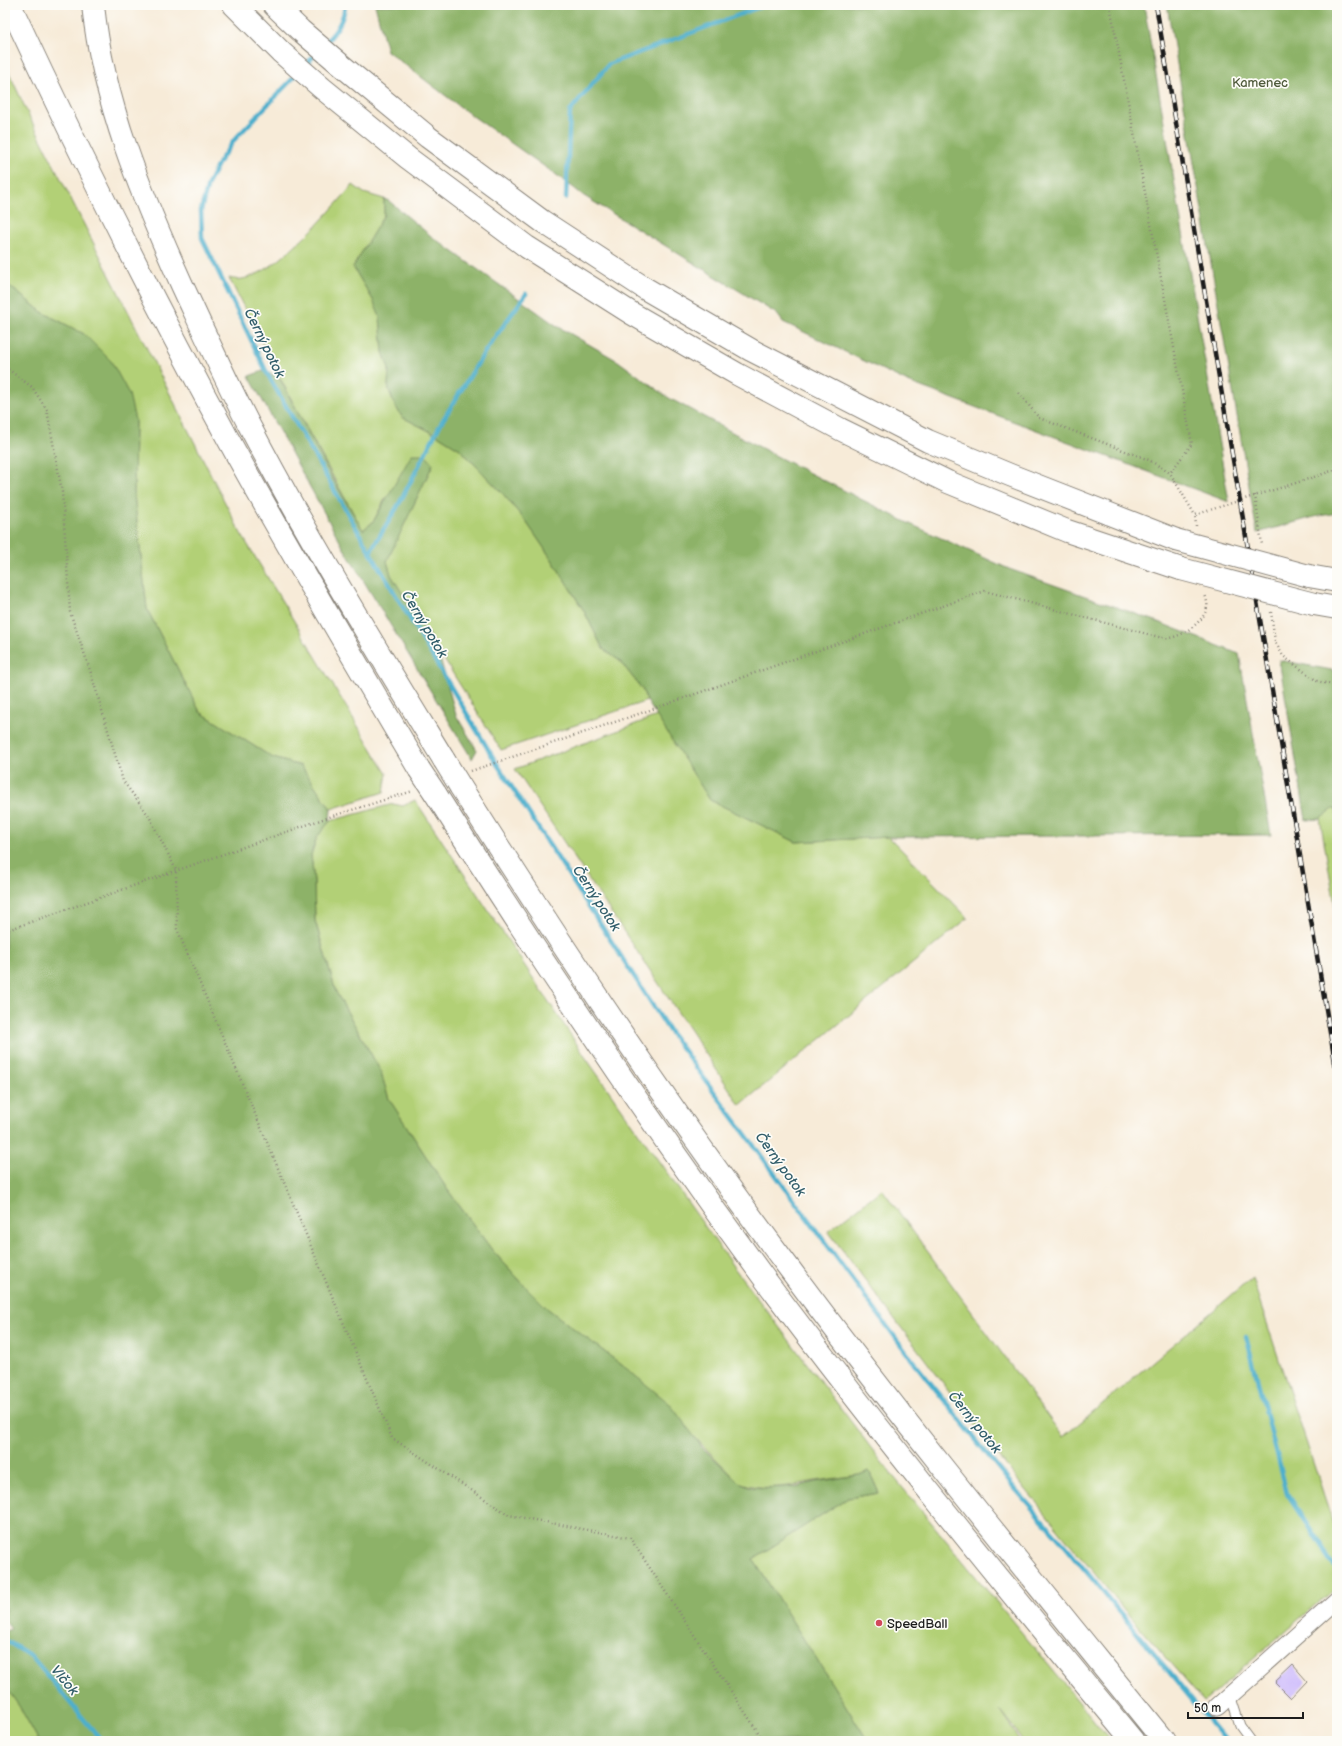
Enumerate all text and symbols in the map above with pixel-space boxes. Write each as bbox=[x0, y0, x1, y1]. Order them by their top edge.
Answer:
park label: Kamenec bbox=[1232, 75, 1288, 91]
water label: Černý potok bbox=[240, 305, 290, 382]
water label: Černý potok bbox=[398, 587, 453, 662]
water label: Černý potok bbox=[569, 862, 626, 935]
water label: Černý potok bbox=[752, 1128, 811, 1201]
water label: Černý potok bbox=[944, 1387, 1006, 1458]
place label: SpeedBall bbox=[887, 1616, 947, 1632]
marker: SpeedBall bbox=[874, 1618, 884, 1628]
water label: Vlčok bbox=[47, 1662, 83, 1700]
scale bar bbox=[1188, 1694, 1303, 1720]
text: 50 m bbox=[1194, 1701, 1221, 1716]

